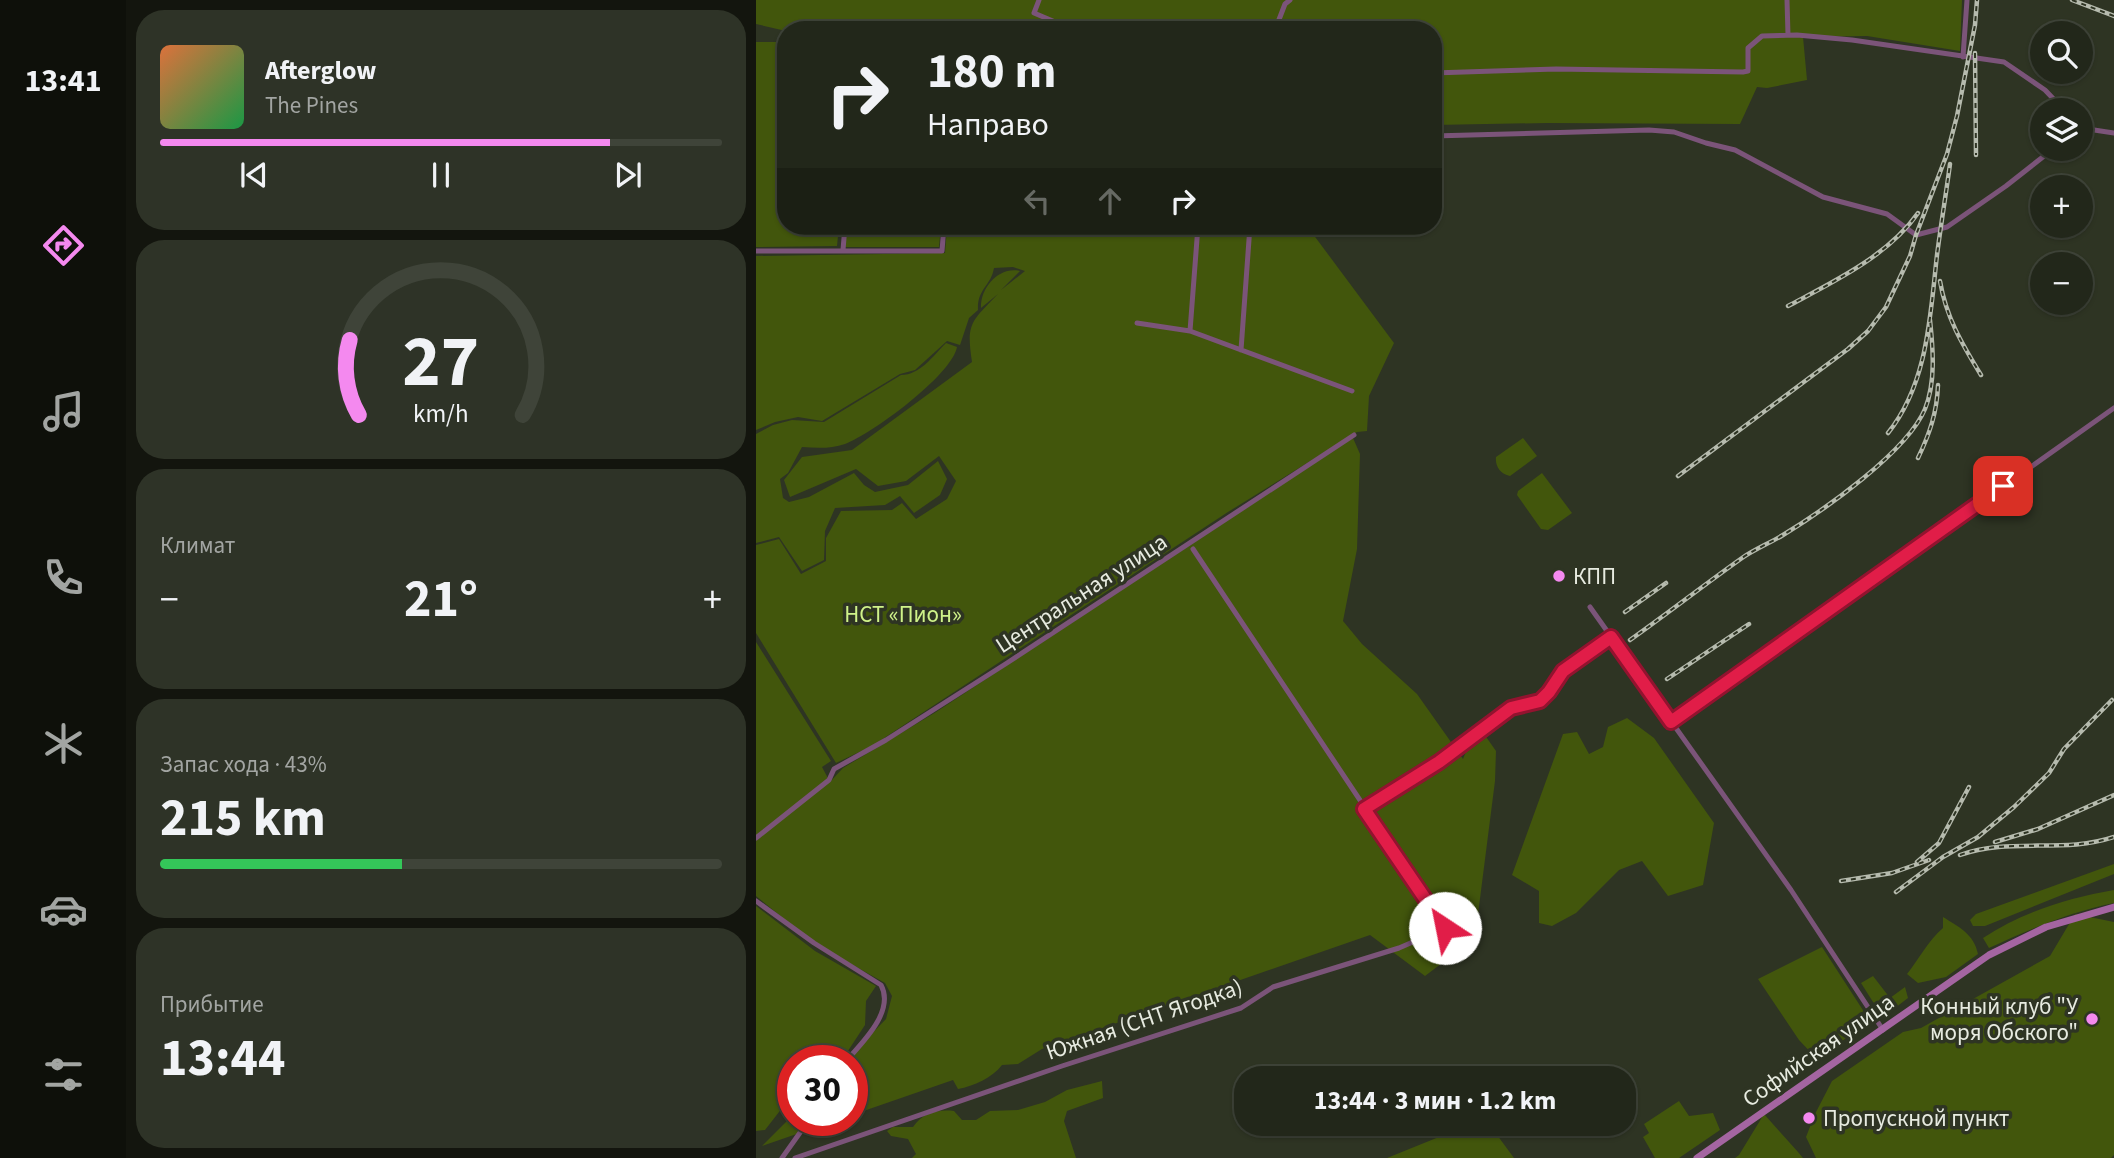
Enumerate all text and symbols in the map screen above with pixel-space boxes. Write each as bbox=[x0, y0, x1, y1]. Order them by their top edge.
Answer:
map controls bbox=[2030, 21, 2093, 315]
button: search bbox=[2030, 21, 2093, 84]
text: 180 m bbox=[927, 37, 1056, 107]
icon: right bbox=[812, 49, 903, 140]
text: Afterglow bbox=[265, 52, 376, 89]
text: 13:41 bbox=[24, 58, 102, 104]
text: The Pines bbox=[265, 89, 358, 122]
button: layers bbox=[2030, 98, 2093, 161]
text: Направо bbox=[927, 102, 1049, 148]
icon: previous bbox=[235, 156, 273, 194]
icon: pause bbox=[422, 156, 460, 194]
icon: next bbox=[609, 156, 647, 194]
button: + bbox=[2030, 175, 2093, 238]
icon: left bbox=[1018, 182, 1056, 220]
icon: ahead bbox=[1091, 182, 1129, 220]
icon: right bbox=[1164, 182, 1202, 220]
icon: directions bbox=[39, 221, 88, 270]
button: − bbox=[2030, 252, 2093, 315]
text: 27 bbox=[403, 311, 479, 415]
icon: music bbox=[39, 387, 88, 436]
text: km/h bbox=[413, 396, 469, 432]
pin bbox=[1973, 456, 2033, 516]
icon: arrive bbox=[1984, 467, 2022, 505]
street label: Центральная улица bbox=[989, 525, 1174, 661]
text: Климат bbox=[160, 529, 235, 562]
icon: phone bbox=[39, 553, 88, 602]
place label: КПП bbox=[1573, 560, 1616, 593]
text: 21° bbox=[404, 563, 478, 637]
marker: КПП bbox=[1551, 568, 1567, 584]
text: − bbox=[160, 573, 179, 627]
text: + bbox=[703, 573, 722, 627]
park label: НСТ «Пион» bbox=[844, 598, 962, 631]
icon: climate bbox=[39, 719, 88, 768]
text: Запас хода · 43% bbox=[160, 748, 327, 781]
text: 215 km bbox=[160, 782, 326, 856]
icon: car bbox=[39, 885, 88, 934]
position arrow bbox=[1408, 891, 1482, 965]
street label: Южная (СНТ Ягодка) bbox=[1041, 970, 1247, 1069]
street label: Софийская улица bbox=[1736, 986, 1901, 1115]
text: Прибытие bbox=[160, 988, 264, 1021]
place label: Конный клуб "У моря Обского" bbox=[1920, 990, 2078, 1049]
marker: Конный клуб "У моря Обского" bbox=[2084, 1011, 2100, 1027]
text: 13:44 bbox=[160, 1022, 285, 1096]
speed limit sign: 30 bbox=[777, 1045, 868, 1136]
icon: filters bbox=[39, 1050, 88, 1099]
text: 13:44 · 3 мин · 1.2 km bbox=[1314, 1082, 1556, 1119]
place label: Пропускной пункт bbox=[1823, 1102, 2009, 1135]
marker: Пропускной пункт bbox=[1801, 1110, 1817, 1126]

